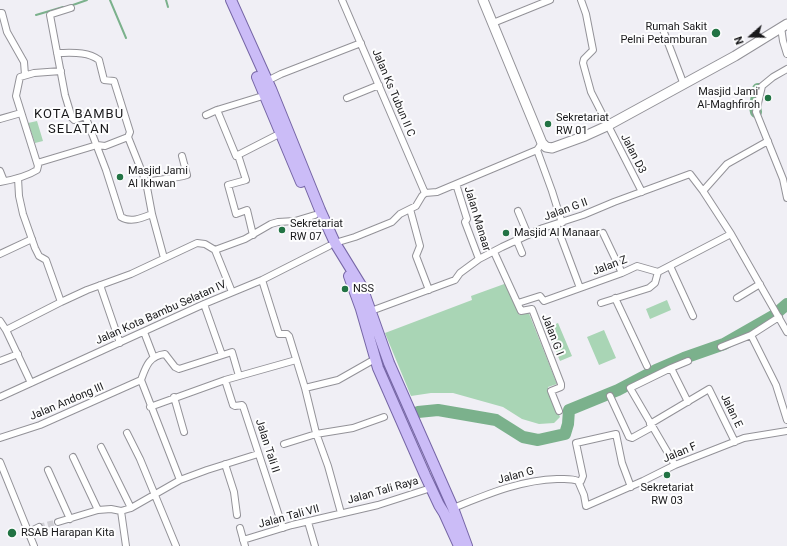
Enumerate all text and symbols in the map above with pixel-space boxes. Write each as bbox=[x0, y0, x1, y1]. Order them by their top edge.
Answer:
north arrow bbox=[731, 16, 771, 56]
place label: Rumah Sakit Pelni Petamburan bbox=[620, 20, 707, 46]
marker: Rumah Sakit Pelni Petamburan bbox=[710, 27, 722, 39]
text: N bbox=[732, 34, 747, 46]
street label: Jalan Ks Tubun II C bbox=[369, 47, 417, 139]
place label: Masjid Jami' Al-Maghfiroh bbox=[697, 85, 760, 111]
marker: Masjid Jami' Al-Maghfiroh bbox=[763, 93, 773, 103]
district label: KOTA BAMBU SELATAN bbox=[34, 107, 124, 138]
place label: Sekretariat RW 01 bbox=[556, 111, 609, 137]
marker: Sekretariat RW 01 bbox=[543, 119, 553, 129]
street label: Jalan D3 bbox=[617, 132, 649, 176]
place label: Masjid Jami Al Ikhwan bbox=[128, 164, 188, 190]
marker: Masjid Jami Al Ikhwan bbox=[115, 172, 125, 182]
street label: Jalan Manaar bbox=[461, 185, 493, 253]
street label: Jalan G II bbox=[542, 196, 590, 224]
place label: Sekretariat RW 07 bbox=[290, 217, 343, 243]
marker: Sekretariat RW 07 bbox=[277, 225, 287, 235]
place label: Masjid Al Manaar bbox=[514, 226, 599, 240]
marker: Masjid Al Manaar bbox=[501, 228, 511, 238]
street label: Jalan Z bbox=[591, 253, 629, 279]
street label: Jalan Kota Bambu Selatan IV bbox=[94, 278, 228, 348]
place label: NSS bbox=[353, 282, 374, 296]
marker: NSS bbox=[340, 284, 350, 294]
street label: Jalan G I bbox=[538, 313, 566, 357]
street label: Jalan Andong III bbox=[28, 380, 106, 424]
street label: Jalan E bbox=[717, 392, 745, 430]
street label: Jalan Tali II bbox=[252, 418, 282, 474]
street label: Jalan F bbox=[661, 440, 699, 466]
street label: Jalan G bbox=[496, 465, 536, 487]
marker: Sekretariat RW 03 bbox=[662, 470, 672, 480]
street label: Jalan Tali Raya bbox=[346, 475, 420, 507]
place label: Sekretariat RW 03 bbox=[641, 481, 693, 507]
street label: Jalan Tali VII bbox=[257, 503, 321, 531]
place label: RSAB Harapan Kita bbox=[21, 526, 115, 540]
marker: RSAB Harapan Kita bbox=[6, 527, 18, 539]

